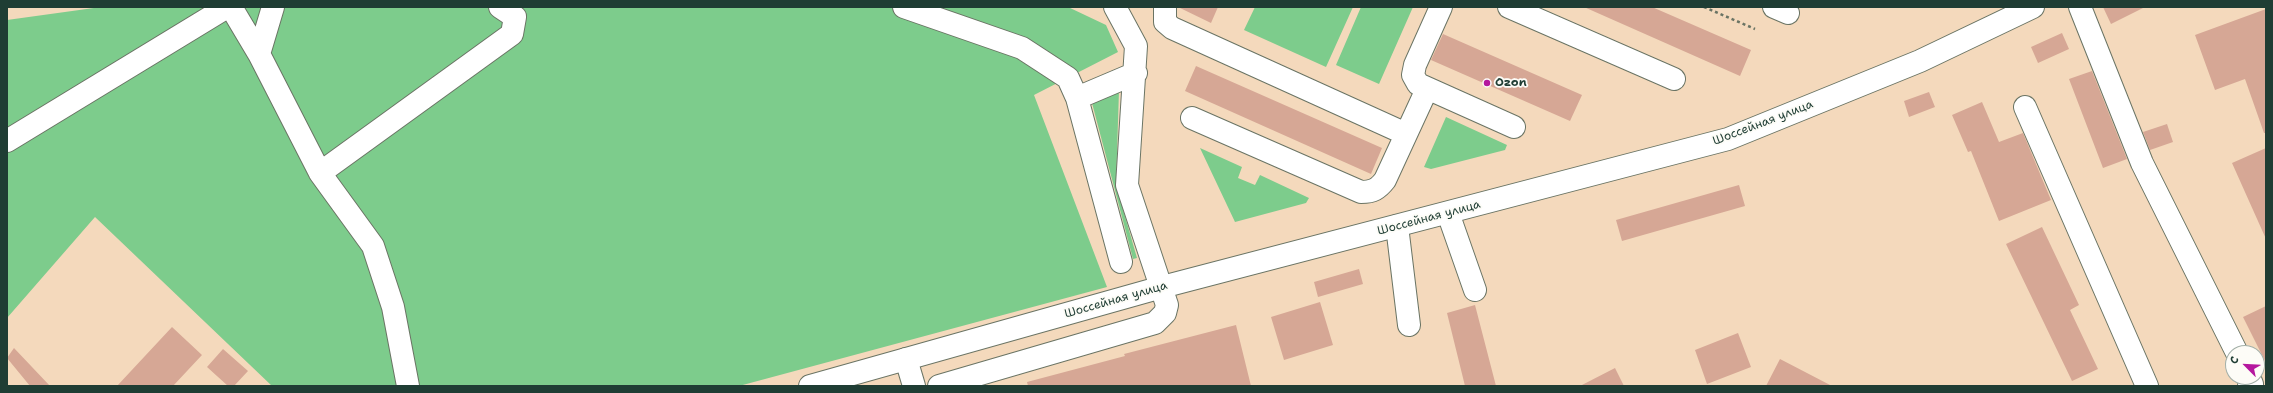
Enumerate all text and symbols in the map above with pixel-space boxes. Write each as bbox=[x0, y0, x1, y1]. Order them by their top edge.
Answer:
place label: Ozon bbox=[1495, 76, 1527, 90]
marker: Ozon bbox=[1482, 78, 1492, 88]
street label: Шоссейная улица bbox=[1711, 97, 1815, 149]
street label: Шоссейная улица bbox=[1376, 197, 1482, 239]
street label: Шоссейная улица bbox=[1063, 278, 1169, 322]
north arrow bbox=[2225, 345, 2265, 385]
text: С bbox=[2226, 354, 2243, 366]

